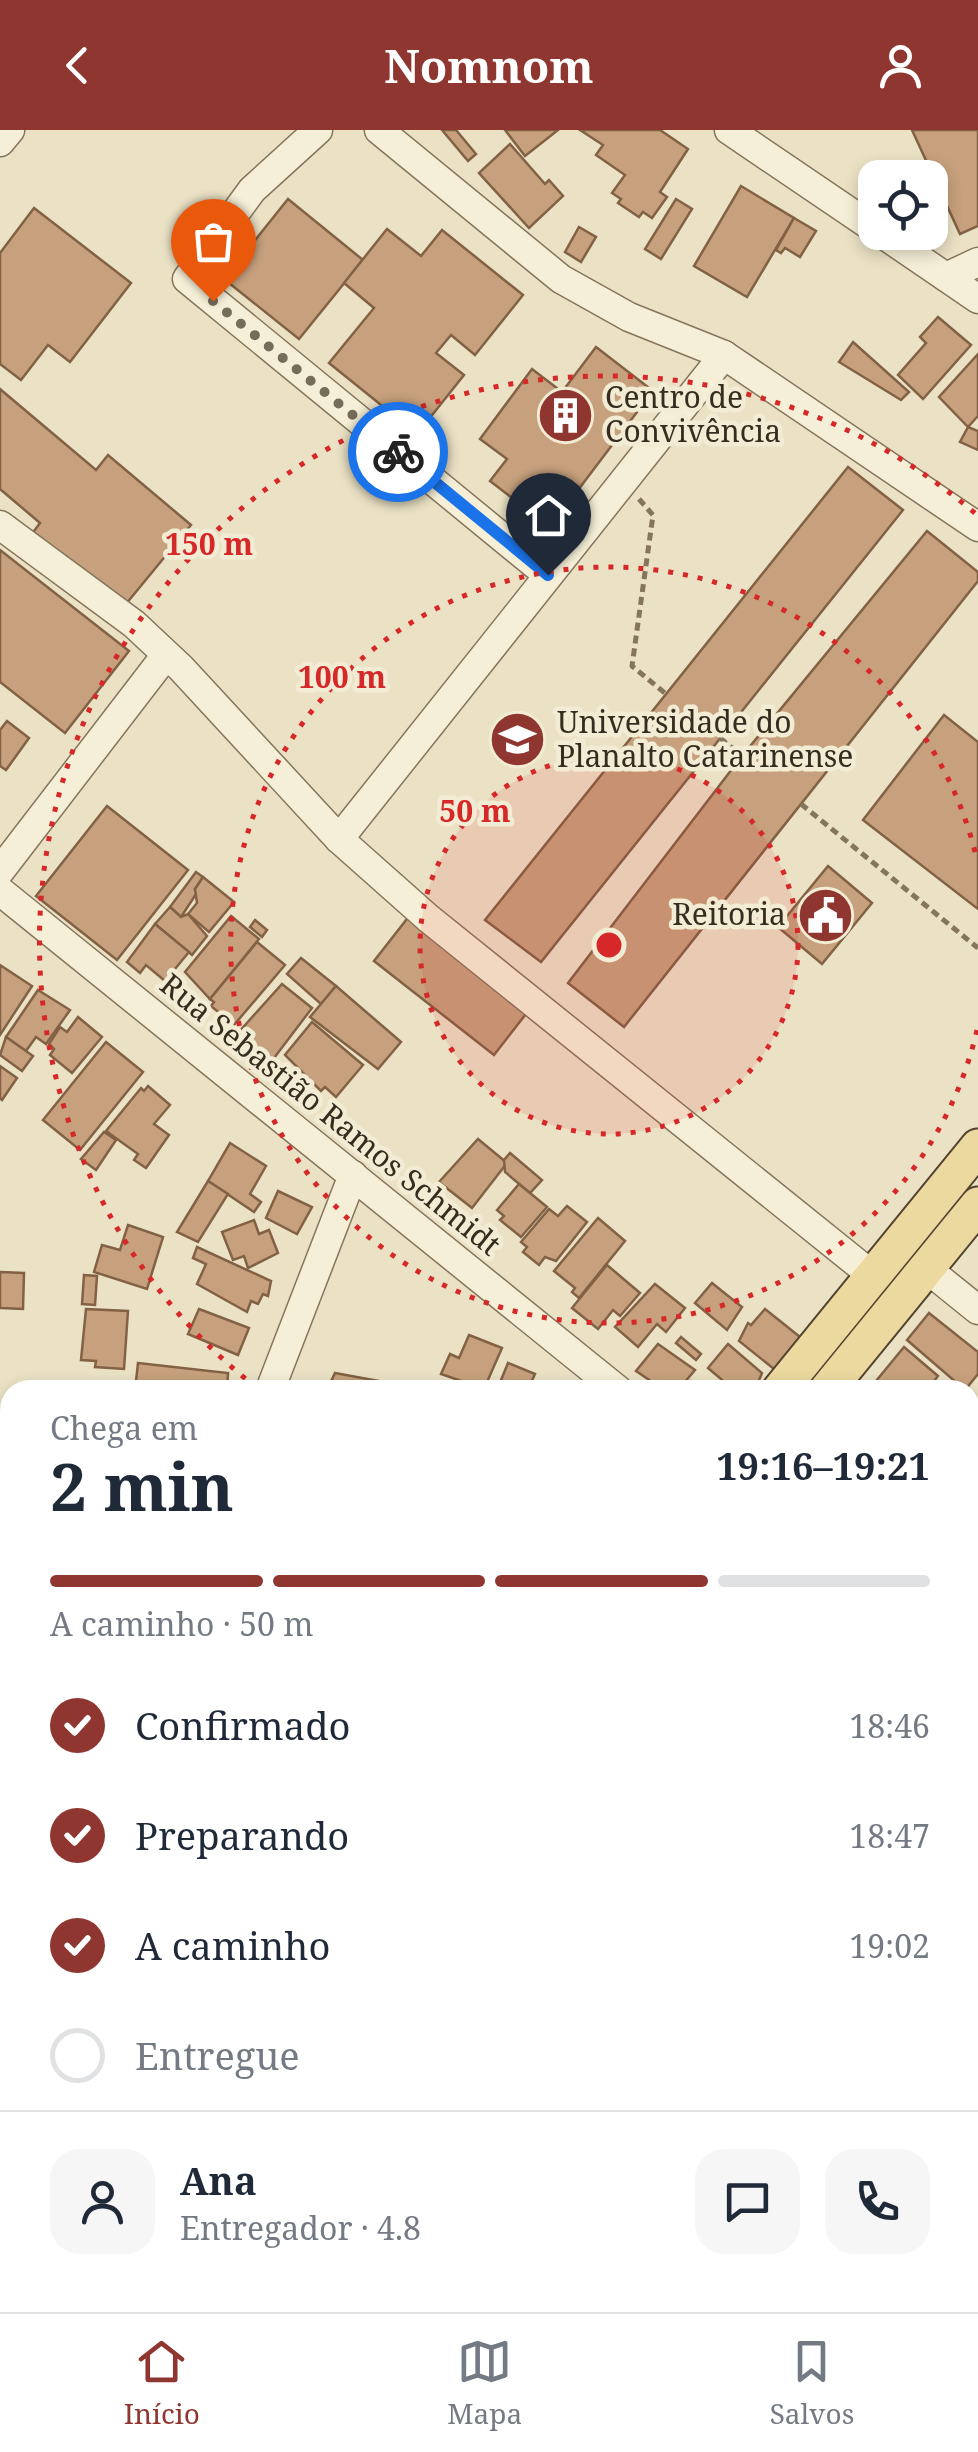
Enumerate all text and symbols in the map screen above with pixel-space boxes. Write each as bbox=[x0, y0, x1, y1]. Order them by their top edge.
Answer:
text: Nomnom bbox=[384, 35, 594, 96]
icon: back bbox=[50, 38, 105, 93]
icon: person bbox=[873, 38, 928, 93]
map controls bbox=[858, 160, 948, 250]
button: locate bbox=[858, 160, 948, 250]
pin bbox=[171, 199, 256, 302]
icon: bag bbox=[186, 214, 241, 269]
place label: Centro de Convivência bbox=[605, 376, 781, 451]
building icon: Centro de Convivência bbox=[536, 385, 596, 445]
courier bbox=[348, 402, 448, 502]
icon: bike bbox=[371, 425, 426, 480]
pin bbox=[506, 473, 591, 576]
icon: home bbox=[521, 488, 576, 543]
text: 150 m bbox=[165, 523, 253, 564]
text: 100 m bbox=[298, 656, 386, 697]
place label: Universidade do Planalto Catarinense bbox=[557, 701, 853, 776]
school or university icon: Universidade do Planalto Catarinense bbox=[488, 710, 548, 770]
text: 50 m bbox=[439, 790, 511, 831]
public building icon: Reitoria bbox=[795, 885, 855, 945]
place label: Reitoria bbox=[672, 893, 786, 934]
centre of rings bbox=[591, 927, 627, 963]
street label: Rua Sebastião Ramos Schmidt bbox=[152, 963, 510, 1264]
text: Chega em bbox=[50, 1406, 198, 1449]
text: 19:16–19:21 bbox=[716, 1439, 930, 1491]
text: 2 min bbox=[50, 1442, 234, 1530]
text: A caminho · 50 m bbox=[50, 1602, 314, 1645]
icon: check bbox=[50, 1698, 105, 1753]
text: Confirmado bbox=[135, 1699, 350, 1751]
text: 18:46 bbox=[849, 1704, 930, 1747]
icon: check bbox=[50, 1808, 105, 1863]
text: Preparando bbox=[135, 1809, 349, 1861]
text: 18:47 bbox=[849, 1814, 930, 1857]
icon: check bbox=[50, 1918, 105, 1973]
text: A caminho bbox=[135, 1919, 330, 1971]
text: 19:02 bbox=[849, 1924, 930, 1967]
text: Entregue bbox=[135, 2029, 300, 2081]
button: person bbox=[50, 2149, 155, 2254]
button: chat bbox=[695, 2149, 800, 2254]
button: phone bbox=[825, 2149, 930, 2254]
text: Ana bbox=[180, 2154, 257, 2206]
text: Entregador · 4.8 bbox=[180, 2206, 421, 2249]
tab: Início bbox=[124, 2334, 200, 2432]
tab: Mapa bbox=[447, 2334, 522, 2432]
tab: Salvos bbox=[770, 2334, 854, 2432]

